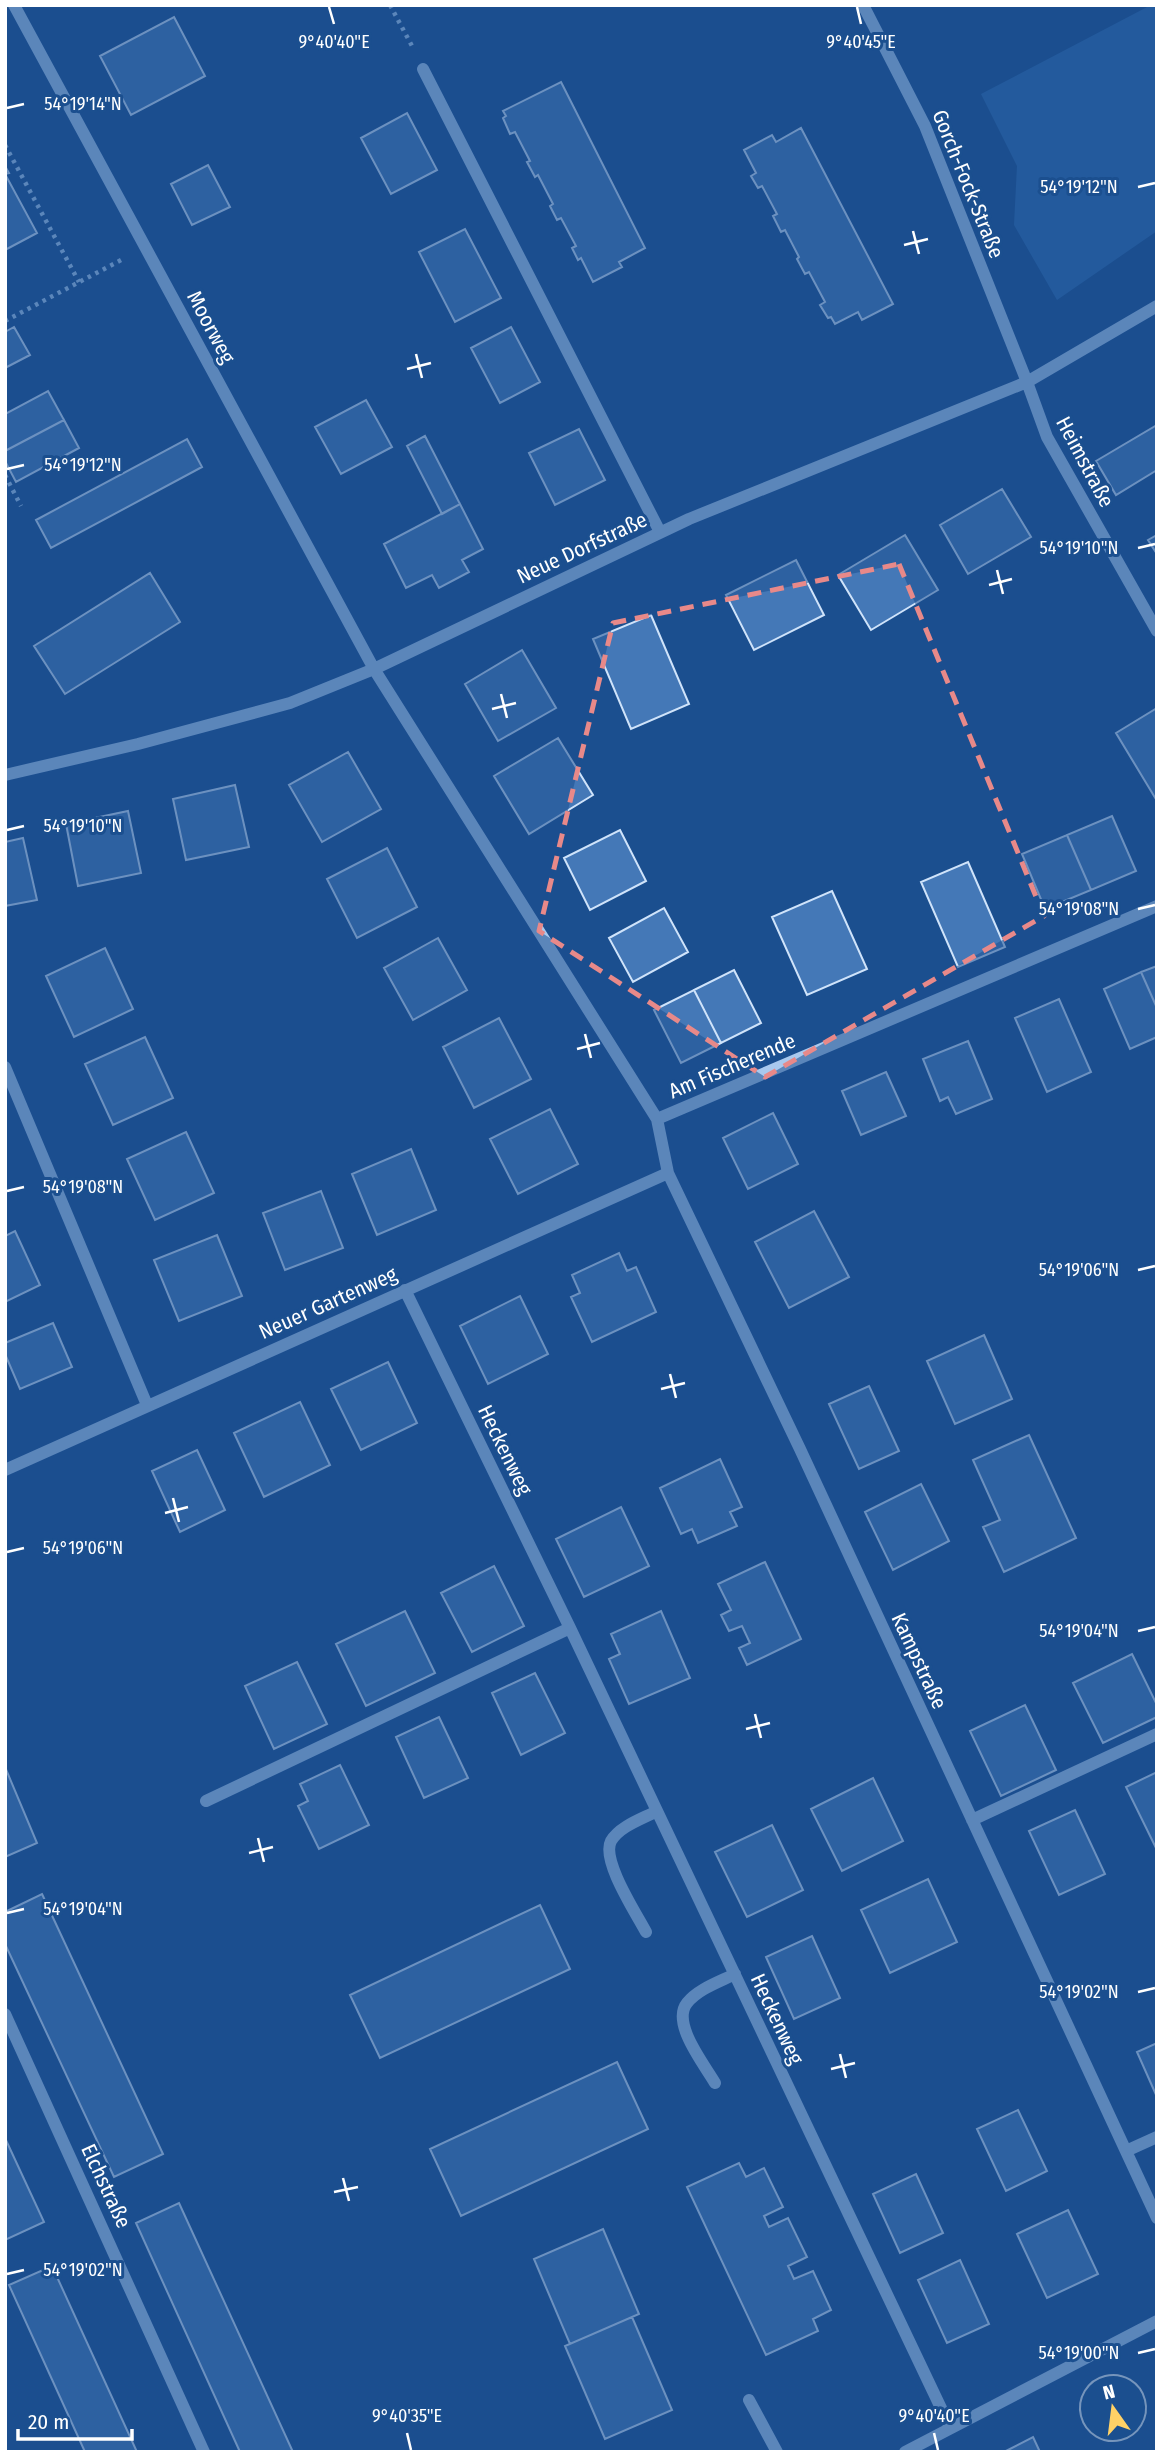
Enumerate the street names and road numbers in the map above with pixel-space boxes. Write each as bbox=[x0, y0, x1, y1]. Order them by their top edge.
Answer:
street label: Gorch-Fock-Straße bbox=[926, 106, 1010, 262]
street label: Moorweg bbox=[181, 286, 241, 368]
street label: Heimstraße bbox=[1050, 412, 1120, 512]
street label: Neue Dorfstraße bbox=[513, 506, 651, 590]
street label: Am Fischerende bbox=[665, 1028, 799, 1104]
street label: Neuer Gartenweg bbox=[255, 1261, 401, 1345]
street label: Heckenweg bbox=[472, 1401, 538, 1499]
street label: Kampstraße bbox=[885, 1609, 953, 1713]
street label: Heckenweg bbox=[745, 1969, 809, 2069]
street label: Elchstraße bbox=[75, 2140, 137, 2232]

